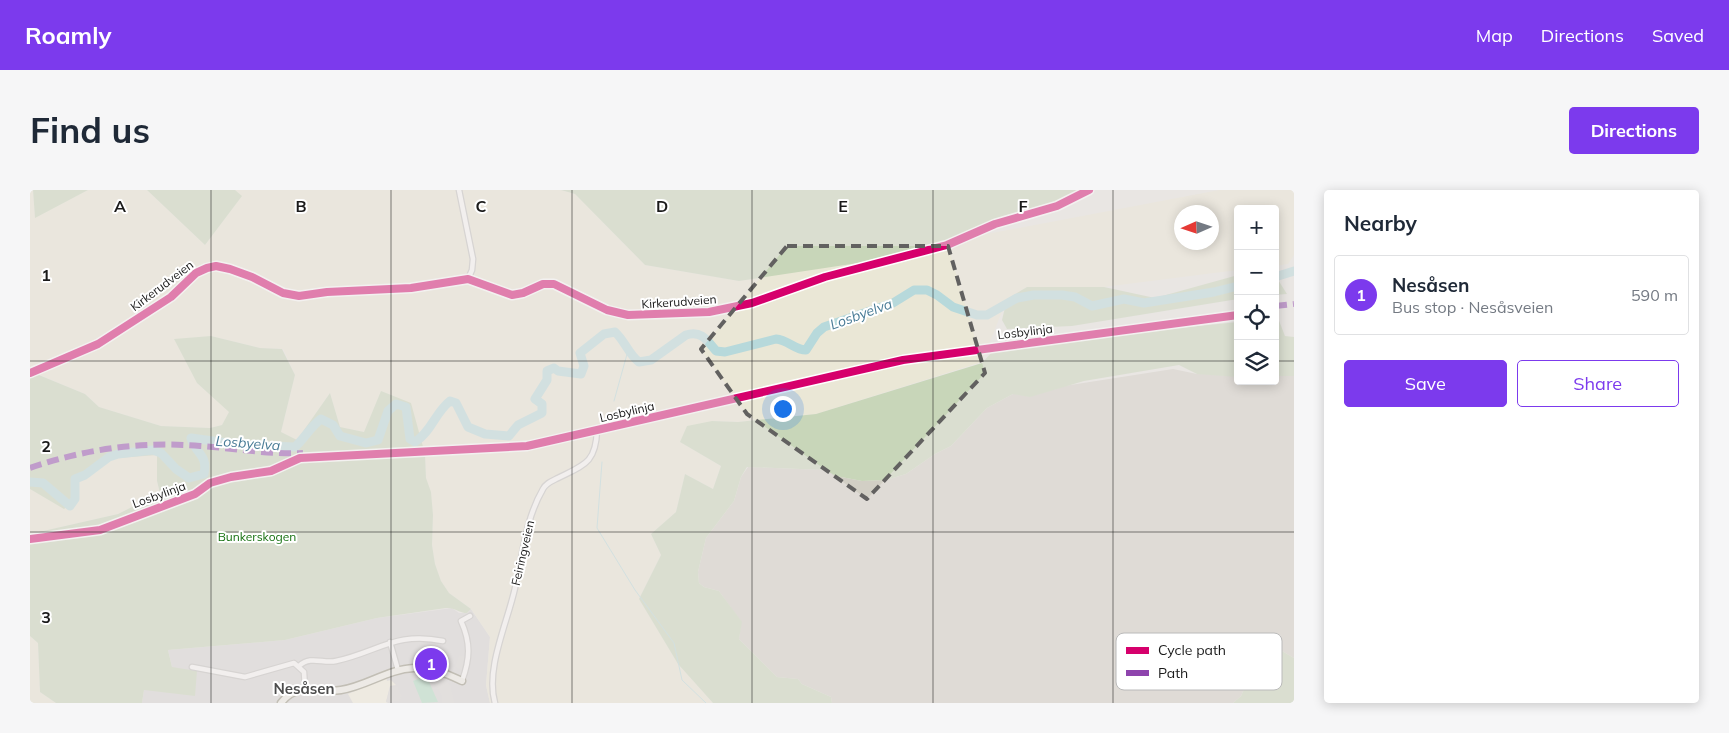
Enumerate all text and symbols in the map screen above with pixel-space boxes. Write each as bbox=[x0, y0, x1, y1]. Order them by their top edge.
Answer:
text: Roamly bbox=[25, 20, 112, 50]
text: Map bbox=[1476, 24, 1513, 47]
text: Directions bbox=[1541, 24, 1624, 47]
text: Saved bbox=[1652, 24, 1704, 47]
button: Directions bbox=[1569, 107, 1699, 154]
text: Find us bbox=[30, 108, 150, 152]
text: A bbox=[114, 196, 126, 216]
text: B bbox=[295, 196, 307, 216]
text: C bbox=[476, 196, 487, 216]
text: D bbox=[656, 196, 668, 216]
text: E bbox=[838, 196, 848, 216]
text: F bbox=[1018, 196, 1028, 216]
north arrow bbox=[1174, 205, 1219, 250]
map controls bbox=[1234, 205, 1279, 385]
button: + bbox=[1234, 205, 1279, 250]
text: Nearby bbox=[1344, 210, 1417, 236]
button: − bbox=[1234, 250, 1279, 295]
street label: Kirkerudveien bbox=[127, 257, 196, 314]
text: 1 bbox=[41, 265, 51, 285]
text: Nesåsen bbox=[1392, 273, 1469, 297]
text: 1 bbox=[1356, 285, 1366, 305]
text: 590 m bbox=[1631, 285, 1678, 305]
street label: Kirkerudveien bbox=[641, 291, 717, 312]
water label: Losbyelva bbox=[827, 294, 895, 334]
button: locate bbox=[1234, 295, 1279, 340]
text: Bus stop · Nesåsveien bbox=[1392, 297, 1553, 317]
street label: Losbylinja bbox=[996, 321, 1053, 342]
button: layers bbox=[1234, 340, 1279, 385]
button: Save bbox=[1344, 360, 1507, 407]
button: Share bbox=[1517, 360, 1679, 407]
your location bbox=[770, 396, 796, 422]
street label: Losbylinja bbox=[598, 398, 656, 425]
water label: Losbyelva bbox=[215, 432, 281, 454]
text: 2 bbox=[41, 436, 51, 456]
street label: Losbylinja bbox=[130, 478, 188, 511]
street label: Feiringveien bbox=[508, 519, 537, 587]
park label: Bunkerskogen bbox=[218, 529, 296, 544]
text: 3 bbox=[41, 607, 51, 627]
legend bbox=[1116, 633, 1282, 690]
text: Cycle path bbox=[1158, 641, 1226, 659]
pin: 1 bbox=[415, 645, 447, 683]
text: Path bbox=[1158, 664, 1188, 682]
district label: Nesåsen bbox=[273, 679, 335, 698]

